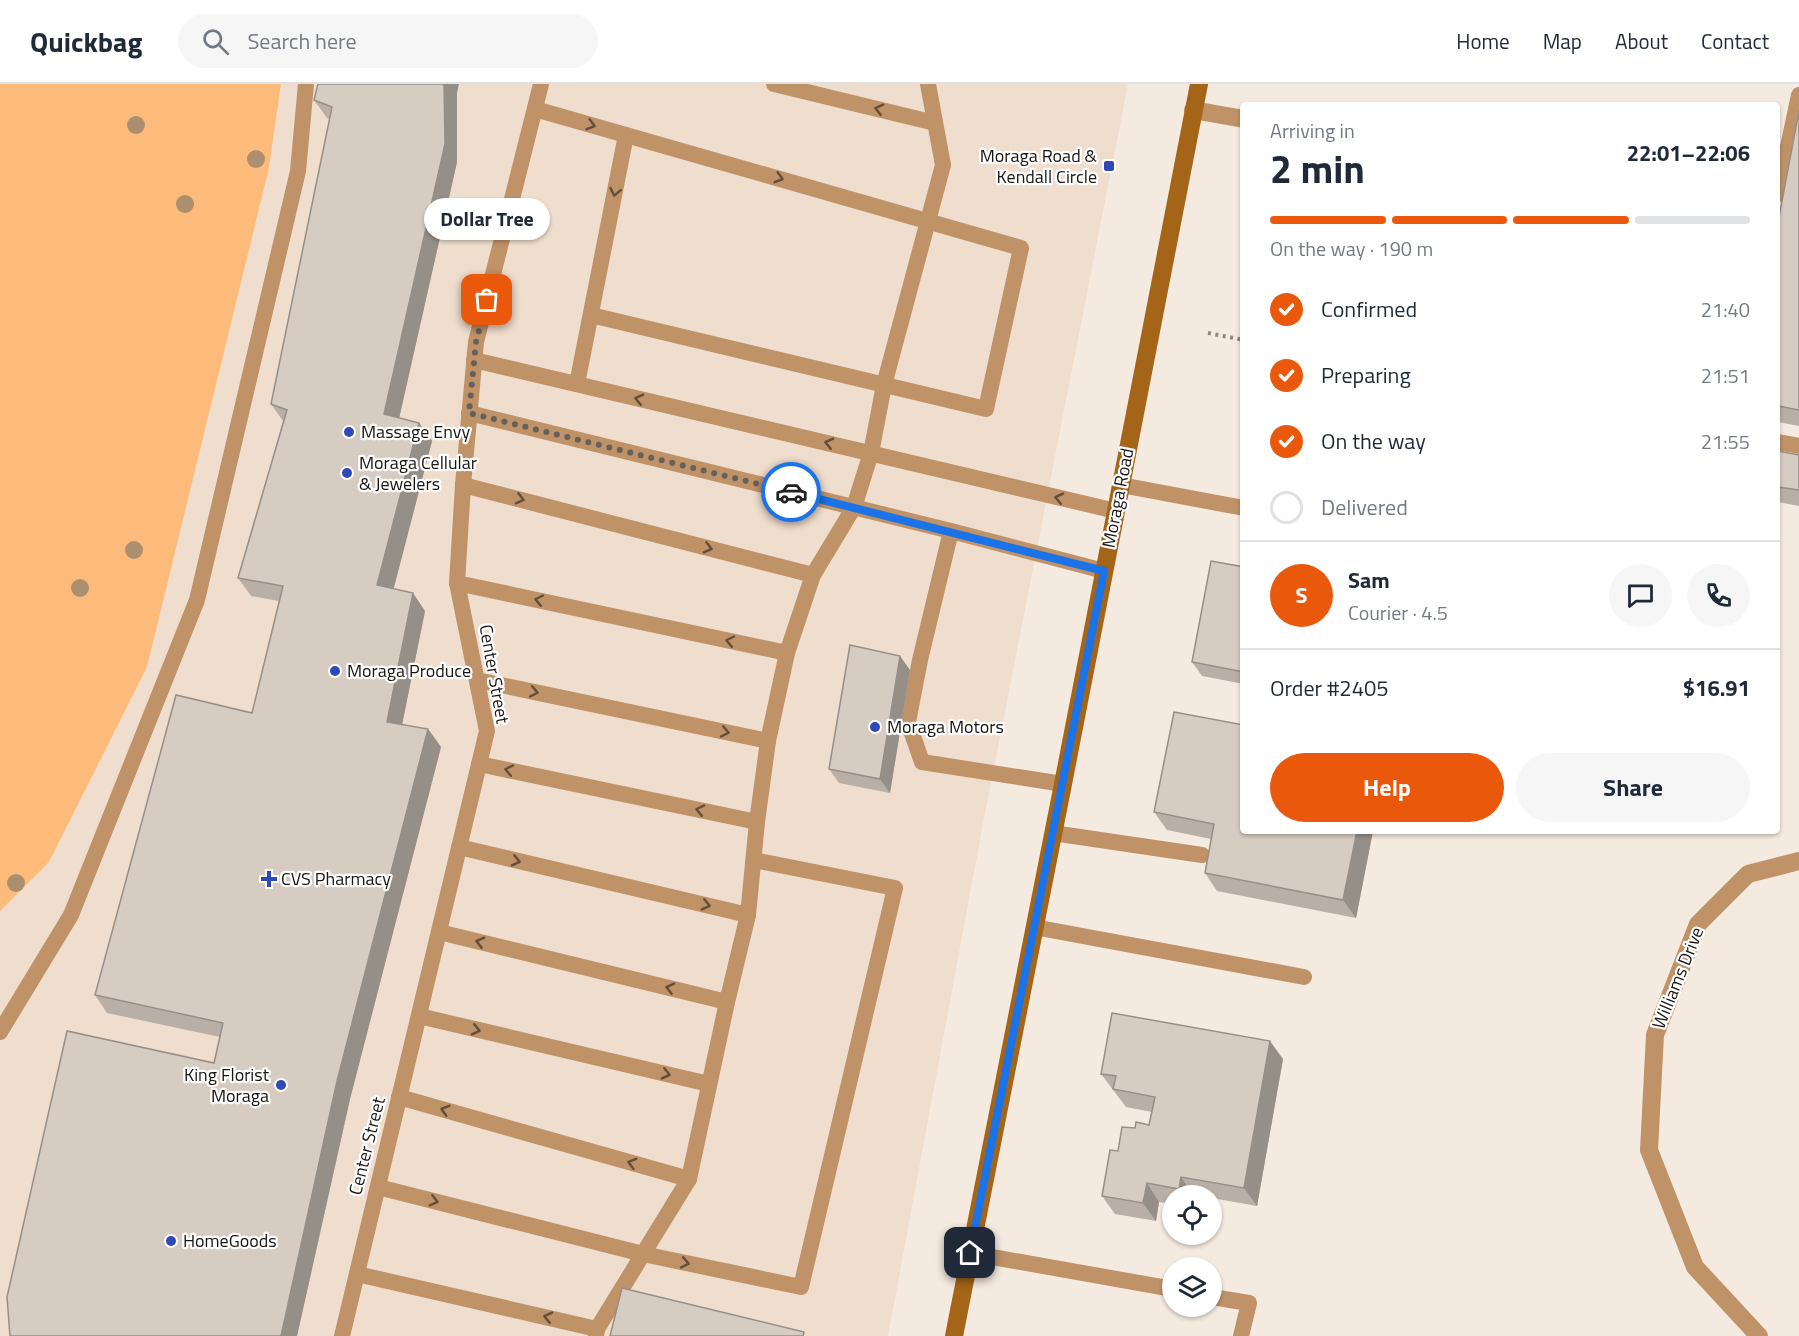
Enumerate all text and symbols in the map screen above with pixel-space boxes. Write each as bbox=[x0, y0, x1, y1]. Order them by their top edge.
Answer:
search box bbox=[178, 14, 598, 68]
text: Quickbag bbox=[30, 20, 142, 63]
text: Search here bbox=[247, 24, 357, 58]
icon: search bbox=[199, 25, 232, 58]
text: Home bbox=[1456, 25, 1510, 57]
text: Map bbox=[1543, 25, 1582, 57]
text: About bbox=[1615, 25, 1668, 57]
text: Contact bbox=[1701, 25, 1769, 57]
one-way arrow bbox=[874, 104, 884, 117]
text: Arriving in bbox=[1270, 115, 1355, 146]
one-way arrow bbox=[585, 118, 596, 130]
text: 22:01–22:06 bbox=[1627, 136, 1750, 170]
text: 2 min bbox=[1270, 139, 1365, 198]
place label: Moraga Road & Kendall Circle bbox=[980, 142, 1098, 190]
marker: Moraga Road & Kendall Circle bbox=[1102, 159, 1116, 173]
one-way arrow bbox=[773, 171, 784, 183]
one-way arrow bbox=[609, 187, 622, 197]
callout: Dollar Tree bbox=[424, 198, 550, 240]
text: Dollar Tree bbox=[440, 203, 534, 234]
text: On the way · 190 m bbox=[1270, 233, 1433, 264]
pin bbox=[461, 274, 512, 325]
icon: bag bbox=[470, 283, 503, 316]
text: Confirmed bbox=[1321, 292, 1417, 326]
icon: check bbox=[1270, 293, 1303, 326]
text: 21:40 bbox=[1701, 294, 1750, 325]
text: Preparing bbox=[1321, 358, 1411, 392]
icon: check bbox=[1270, 359, 1303, 392]
text: 21:51 bbox=[1701, 360, 1750, 391]
one-way arrow bbox=[634, 393, 644, 406]
place label: Massage Envy bbox=[361, 418, 470, 445]
text: On the way bbox=[1321, 424, 1426, 458]
marker: Massage Envy bbox=[342, 425, 356, 439]
icon: check bbox=[1270, 425, 1303, 458]
text: 21:55 bbox=[1701, 426, 1750, 457]
one-way arrow bbox=[824, 437, 834, 450]
street label: Moraga Road bbox=[1095, 446, 1140, 550]
place label: Moraga Cellular & Jewelers bbox=[359, 449, 477, 497]
courier bbox=[761, 462, 821, 522]
marker: Moraga Cellular & Jewelers bbox=[340, 466, 354, 480]
icon: car bbox=[775, 476, 808, 509]
text: Delivered bbox=[1321, 490, 1408, 524]
one-way arrow bbox=[514, 492, 524, 505]
one-way arrow bbox=[1054, 492, 1064, 505]
one-way arrow bbox=[703, 541, 713, 553]
text: Sam bbox=[1348, 563, 1390, 597]
button: chat bbox=[1609, 564, 1672, 627]
button: phone bbox=[1687, 564, 1750, 627]
text: S bbox=[1296, 578, 1307, 612]
one-way arrow bbox=[534, 595, 544, 608]
text: Courier · 4.5 bbox=[1348, 597, 1448, 628]
street label: Center Street bbox=[472, 622, 517, 726]
one-way arrow bbox=[725, 635, 735, 648]
place label: Moraga Produce bbox=[347, 657, 471, 684]
marker: Moraga Produce bbox=[328, 664, 342, 678]
text: Order #2405 bbox=[1270, 671, 1389, 705]
text: $16.91 bbox=[1683, 671, 1750, 705]
one-way arrow bbox=[529, 685, 539, 698]
place label: Moraga Motors bbox=[887, 713, 1004, 740]
marker: Moraga Motors bbox=[868, 720, 882, 734]
one-way arrow bbox=[720, 725, 730, 738]
button: Help bbox=[1270, 753, 1504, 822]
button: Share bbox=[1516, 753, 1750, 822]
one-way arrow bbox=[504, 764, 514, 777]
one-way arrow bbox=[695, 804, 705, 817]
one-way arrow bbox=[511, 853, 521, 866]
place label: CVS Pharmacy bbox=[281, 865, 391, 892]
marker: CVS Pharmacy bbox=[262, 872, 276, 886]
one-way arrow bbox=[701, 898, 711, 911]
street label: Williams Drive bbox=[1645, 923, 1710, 1033]
one-way arrow bbox=[476, 937, 486, 950]
one-way arrow bbox=[665, 982, 675, 995]
one-way arrow bbox=[470, 1022, 480, 1035]
place label: King Florist Moraga bbox=[184, 1061, 270, 1109]
one-way arrow bbox=[660, 1067, 670, 1080]
marker: King Florist Moraga bbox=[274, 1078, 288, 1092]
street label: Center Street bbox=[341, 1093, 392, 1198]
one-way arrow bbox=[440, 1105, 451, 1117]
one-way arrow bbox=[627, 1158, 638, 1170]
map controls bbox=[1162, 1185, 1222, 1317]
button: locate bbox=[1162, 1185, 1222, 1245]
one-way arrow bbox=[429, 1194, 439, 1207]
place label: HomeGoods bbox=[183, 1227, 277, 1254]
pin bbox=[944, 1227, 995, 1278]
marker: HomeGoods bbox=[164, 1234, 178, 1248]
icon: home bbox=[953, 1236, 986, 1269]
one-way arrow bbox=[680, 1256, 690, 1269]
button: layers bbox=[1162, 1257, 1222, 1317]
one-way arrow bbox=[543, 1312, 553, 1325]

